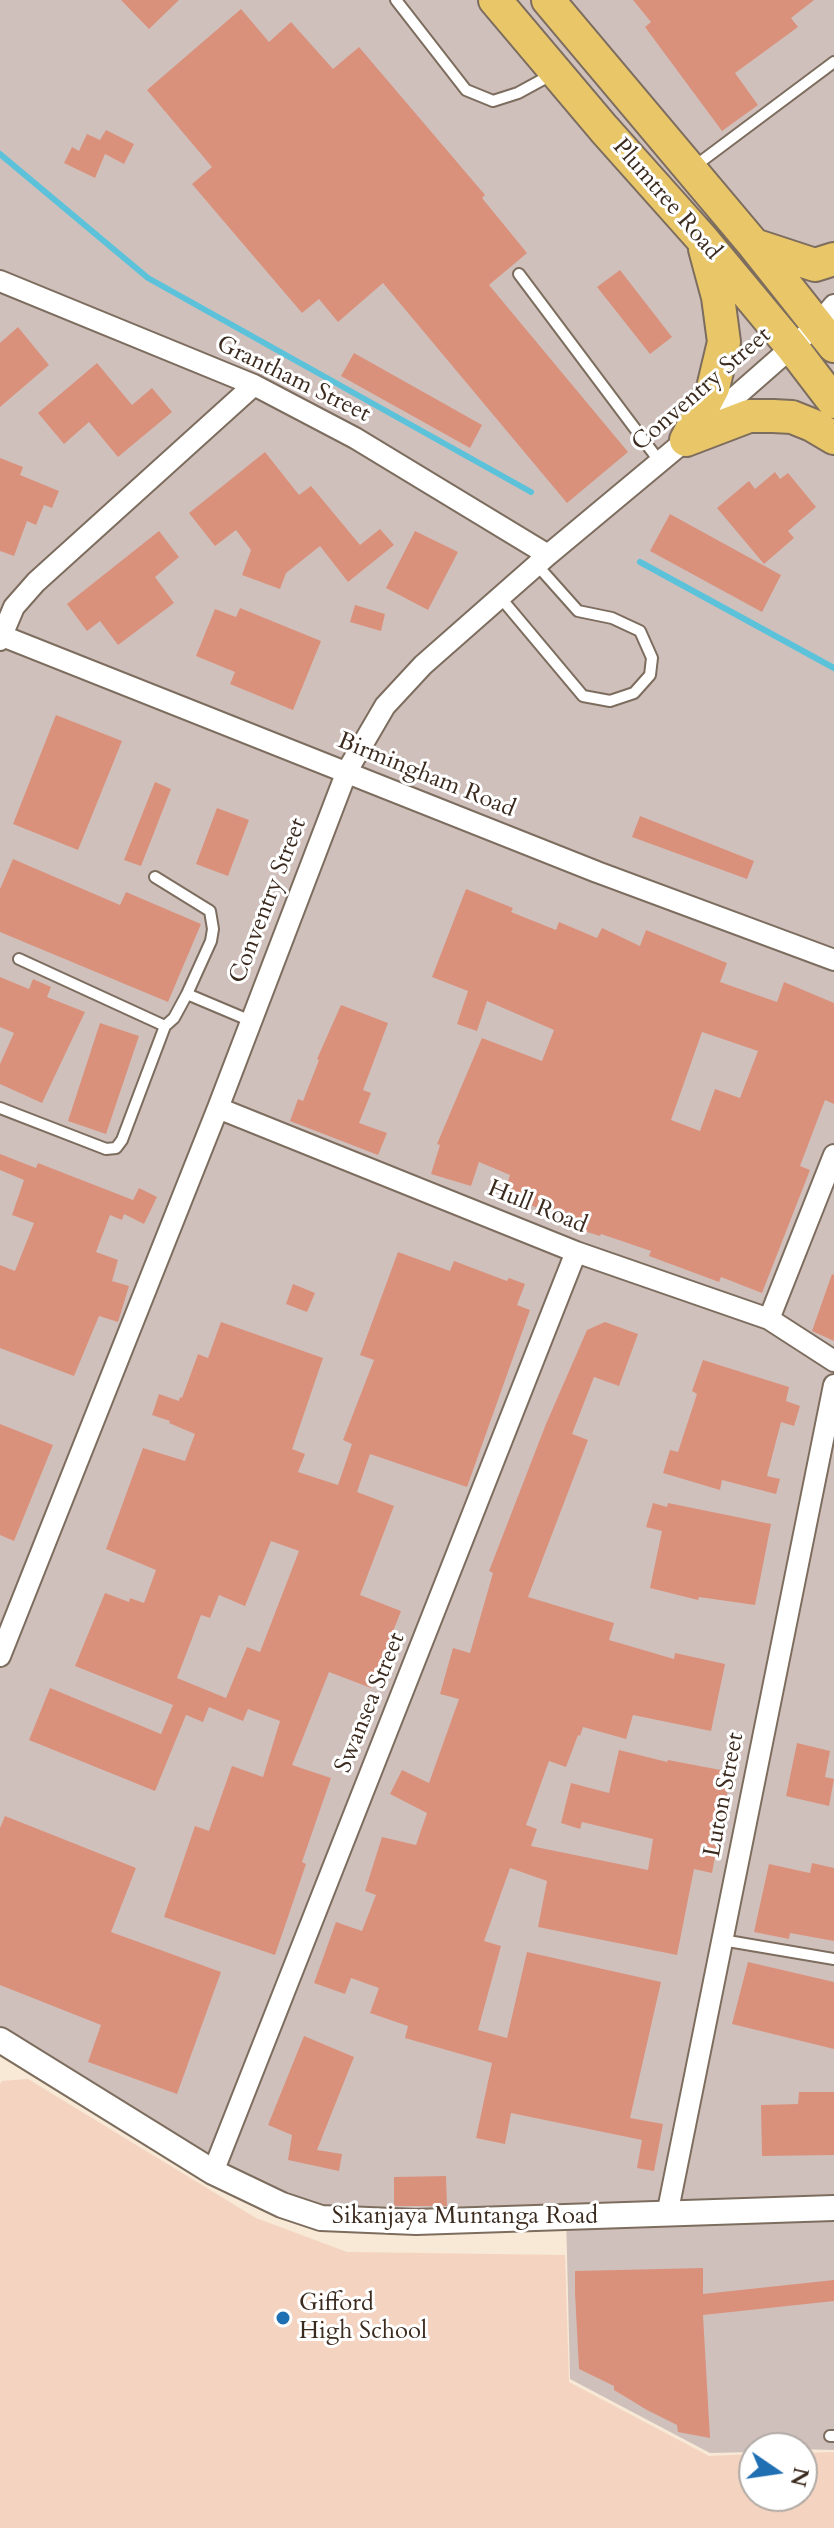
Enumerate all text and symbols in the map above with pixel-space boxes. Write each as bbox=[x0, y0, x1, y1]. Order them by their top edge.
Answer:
street label: Plumtree Road bbox=[606, 134, 726, 266]
street label: Conventry Street bbox=[627, 322, 777, 458]
street label: Grantham Street bbox=[211, 330, 375, 430]
street label: Birmingham Road bbox=[333, 727, 519, 825]
street label: Conventry Street bbox=[224, 814, 314, 988]
street label: Hull Road bbox=[483, 1175, 591, 1241]
street label: Swansea Street bbox=[330, 1629, 412, 1777]
street label: Luton Street bbox=[699, 1730, 751, 1860]
street label: Sikanjaya Muntanga Road bbox=[332, 2203, 598, 2231]
place label: Gifford High School bbox=[299, 2290, 427, 2346]
marker: Gifford High School bbox=[274, 2309, 292, 2327]
north arrow bbox=[738, 2432, 818, 2512]
text: N bbox=[783, 2464, 816, 2490]

